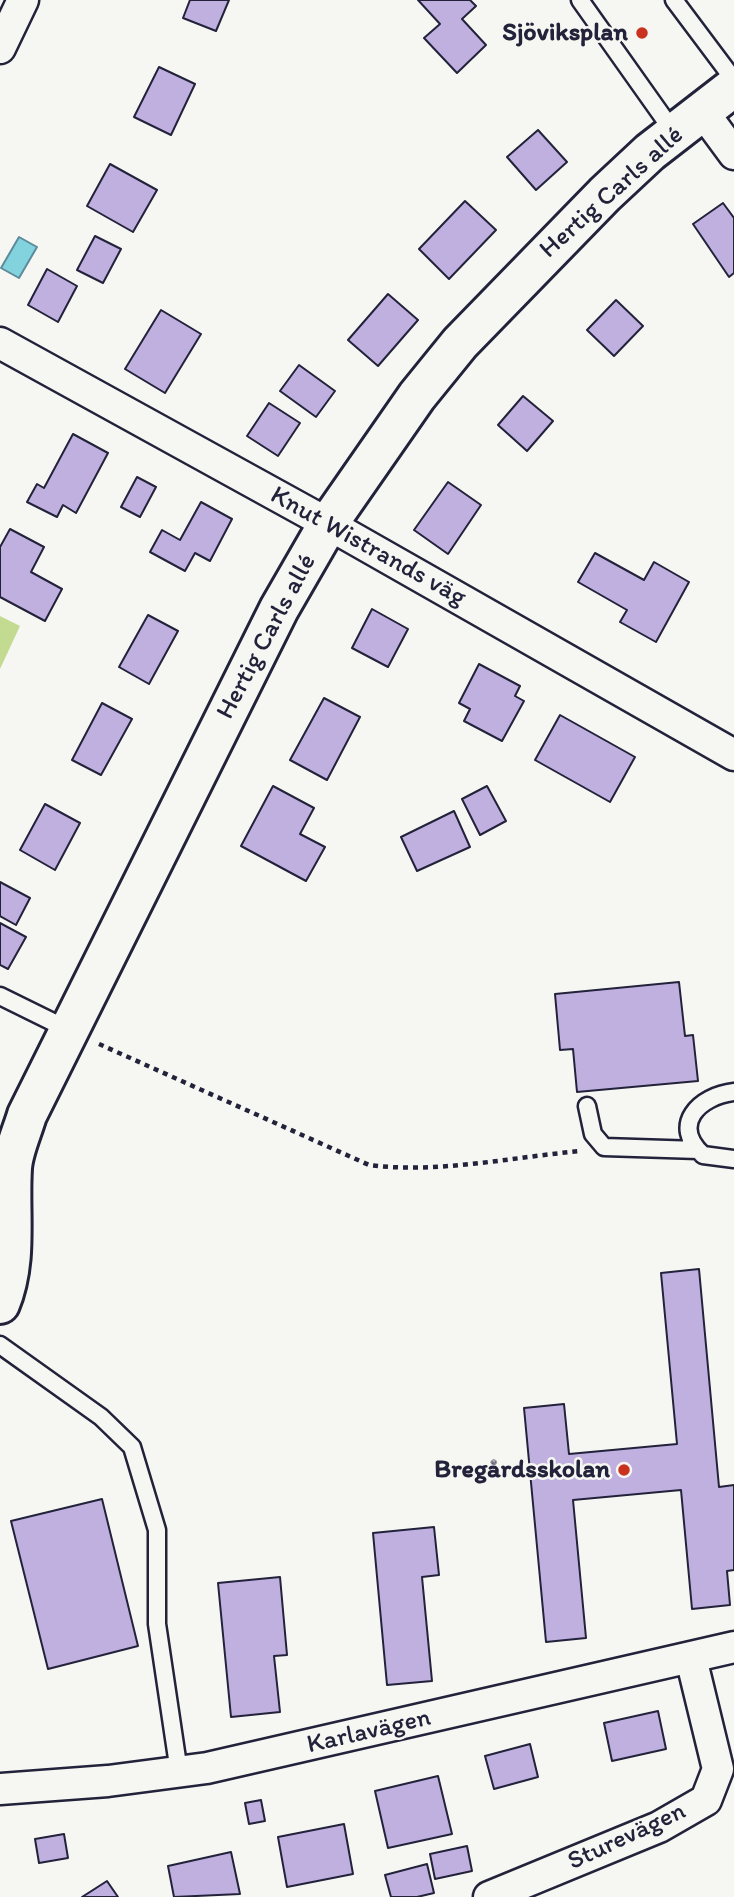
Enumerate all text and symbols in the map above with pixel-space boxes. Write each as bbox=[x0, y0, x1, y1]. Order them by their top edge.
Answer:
place label: Sjöviksplan bbox=[502, 17, 628, 49]
marker: Sjöviksplan bbox=[634, 25, 650, 41]
street label: Hertig Carls allé bbox=[534, 120, 690, 266]
street label: Knut Wistrands väg bbox=[265, 480, 471, 614]
street label: Hertig Carls allé bbox=[210, 549, 324, 725]
place label: Bregårdsskolan bbox=[434, 1454, 610, 1486]
marker: Bregårdsskolan bbox=[616, 1462, 632, 1478]
street label: Karlavägen bbox=[304, 1703, 434, 1761]
street label: Sturevägen bbox=[563, 1796, 691, 1878]

